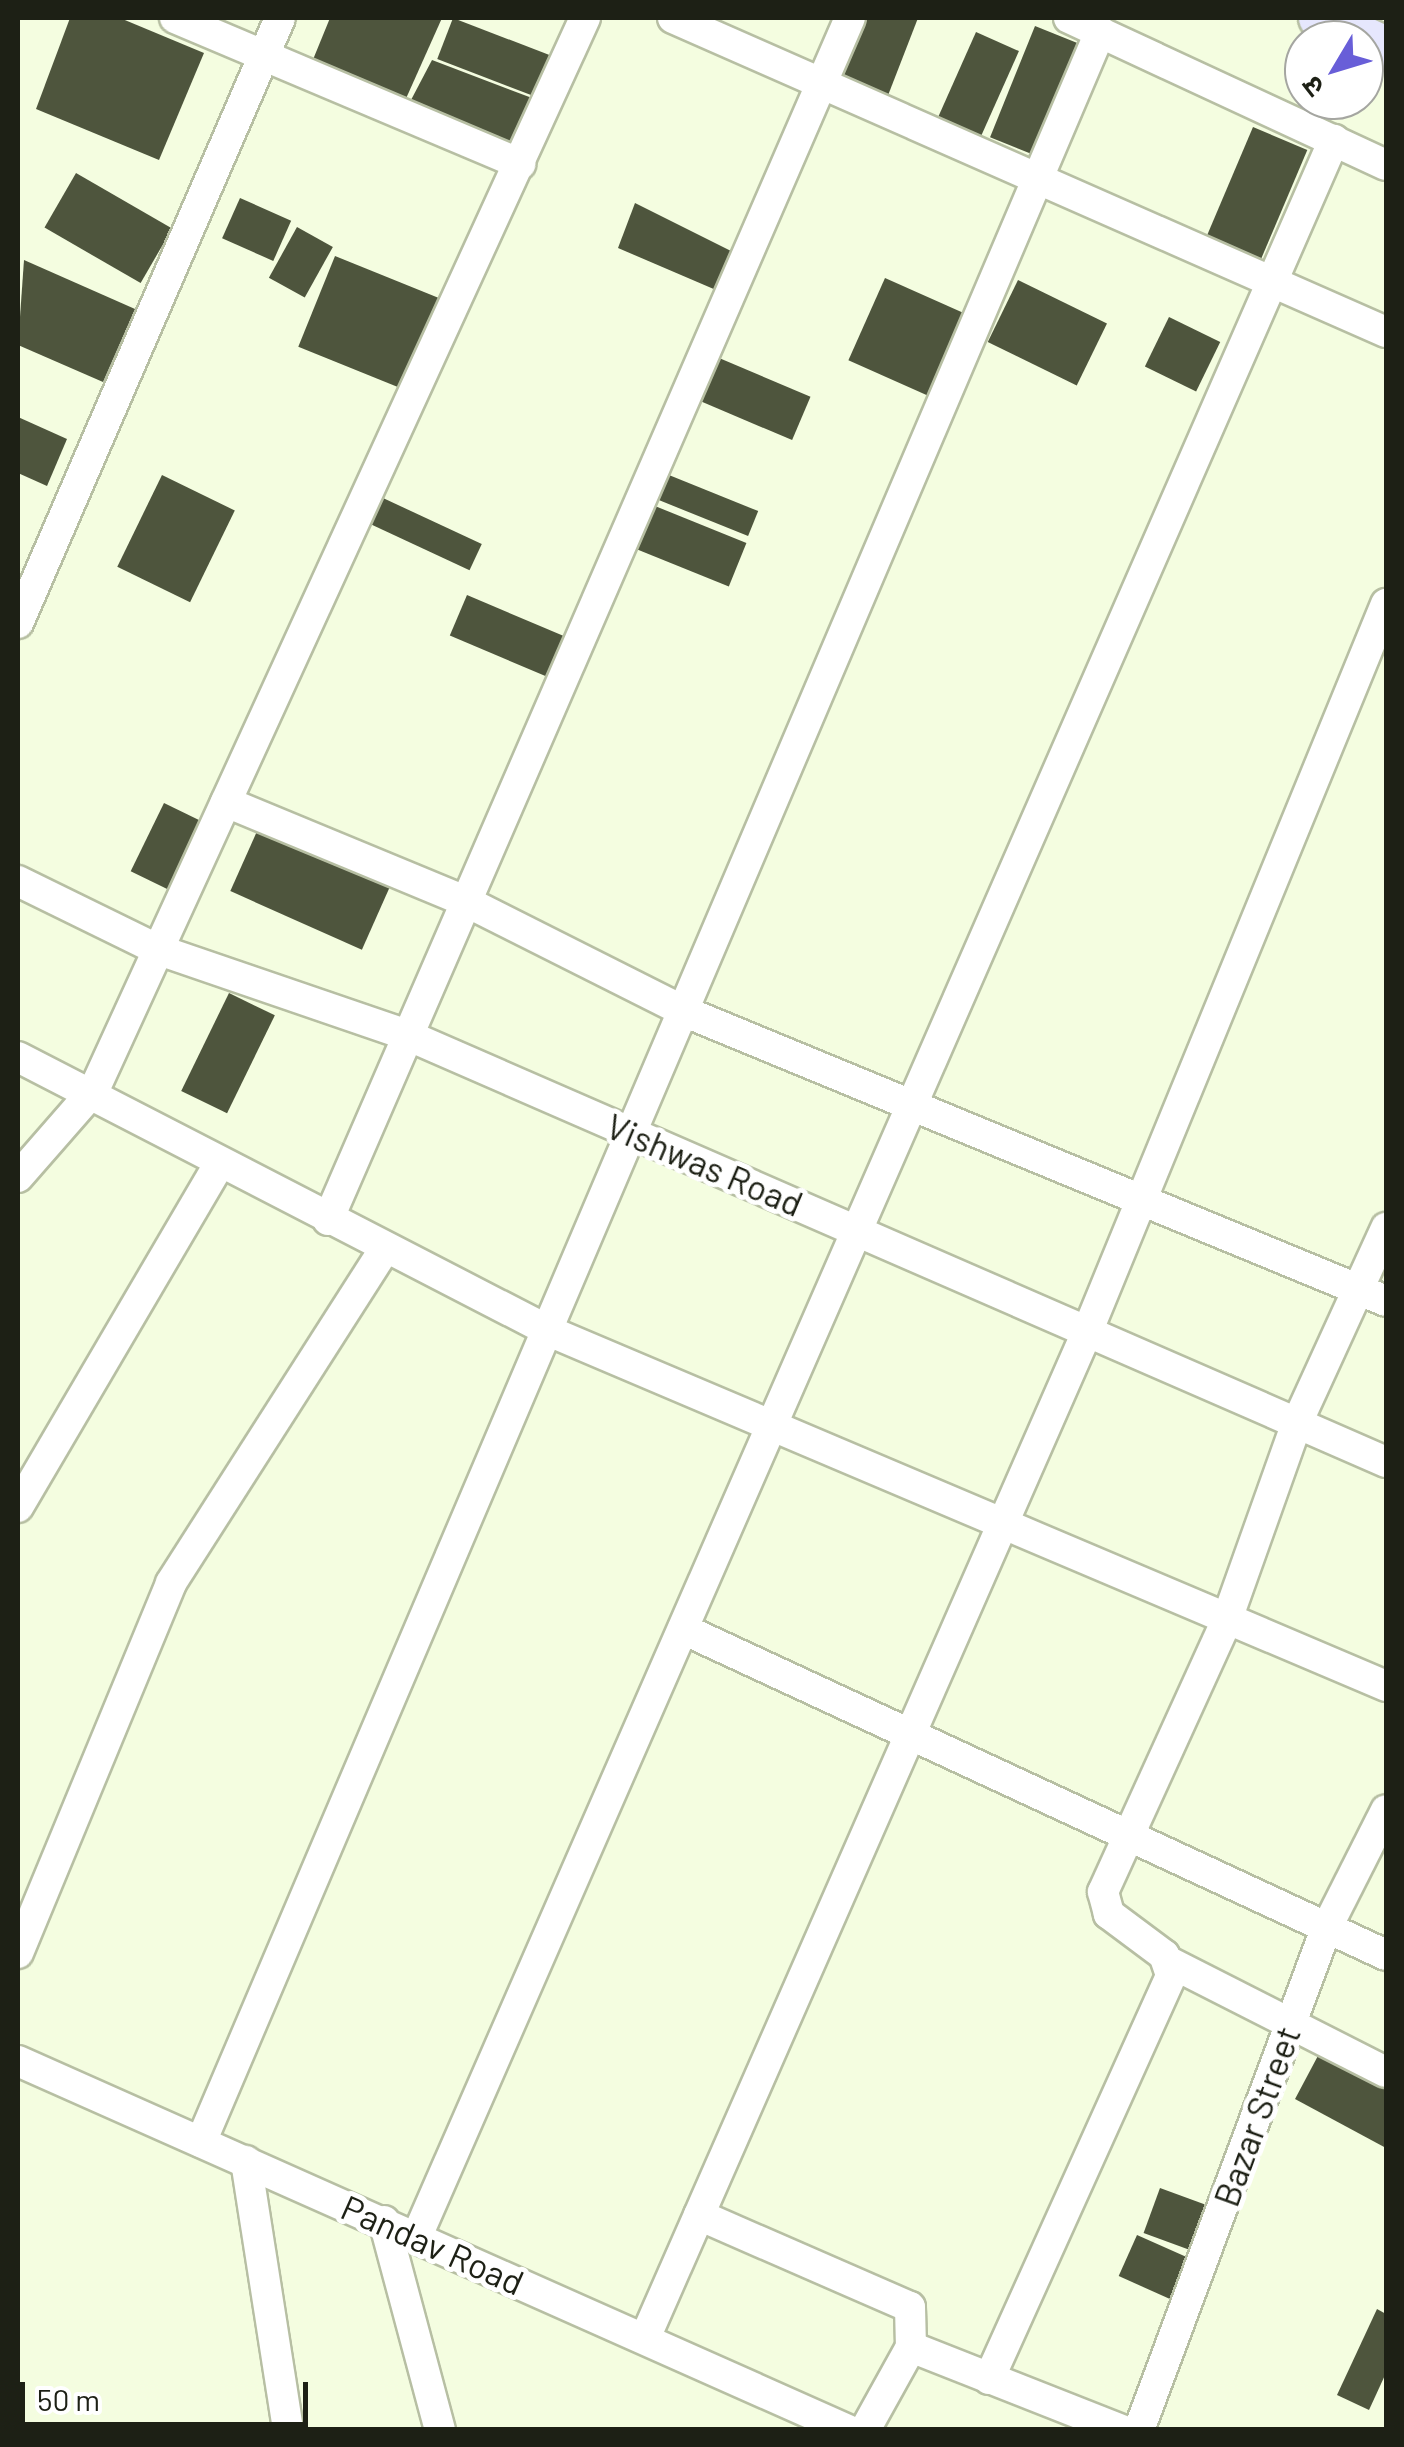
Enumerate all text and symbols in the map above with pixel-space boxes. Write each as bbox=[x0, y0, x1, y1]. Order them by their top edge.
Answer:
north arrow bbox=[1284, 20, 1384, 120]
text: उ bbox=[1293, 70, 1330, 104]
street label: Vishwas Road bbox=[601, 1104, 809, 1224]
street label: Bazar Street bbox=[1204, 2020, 1308, 2212]
street label: Pandav Road bbox=[335, 2185, 531, 2303]
scale bar bbox=[25, 2362, 312, 2424]
text: 50 m bbox=[37, 2381, 100, 2417]

